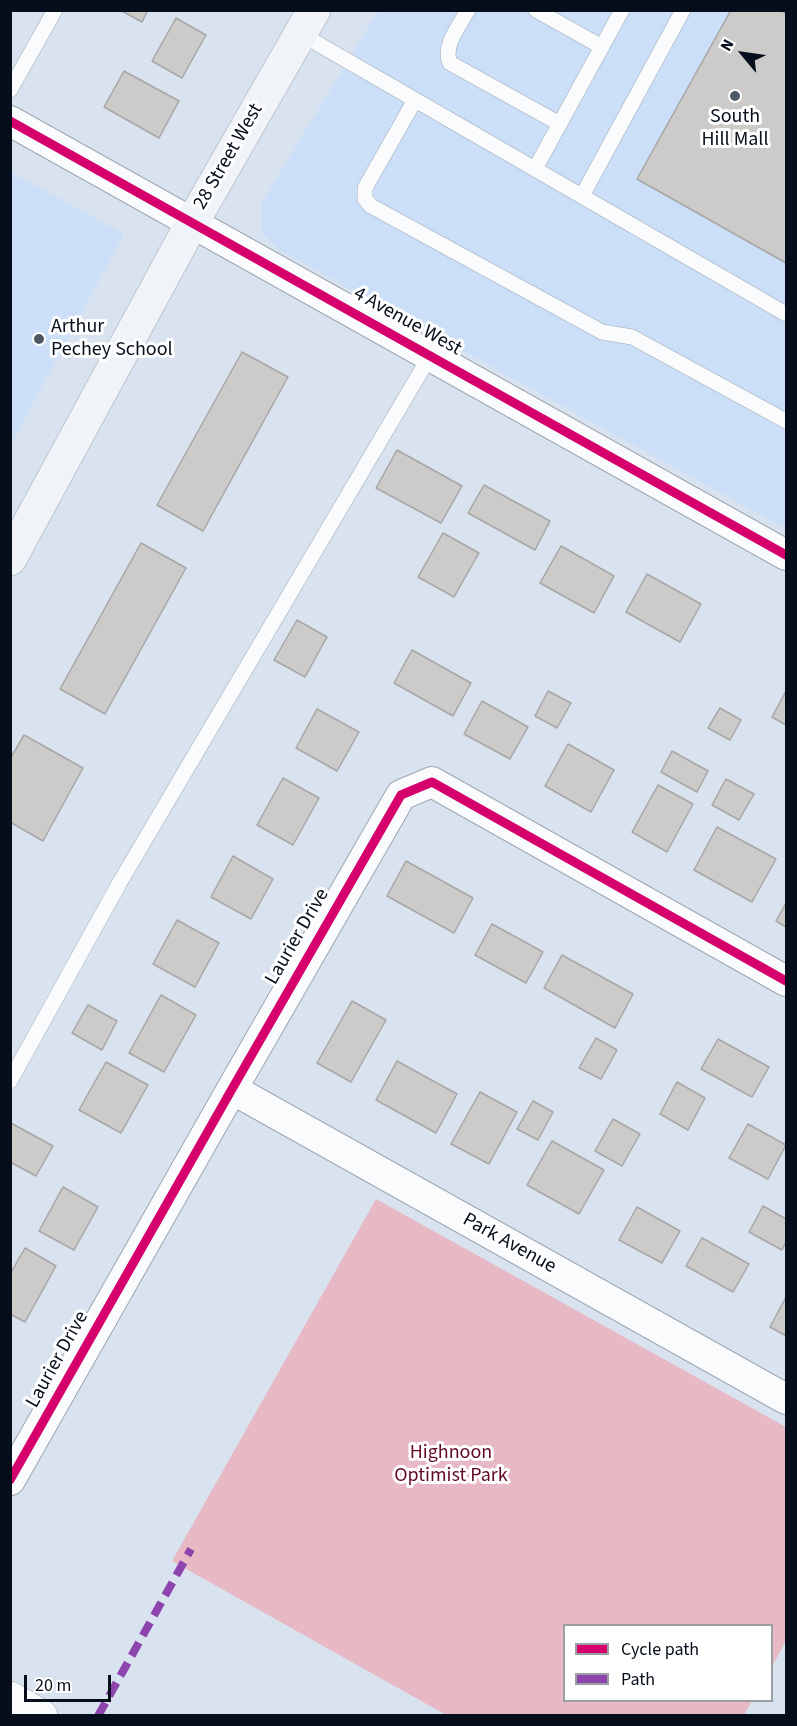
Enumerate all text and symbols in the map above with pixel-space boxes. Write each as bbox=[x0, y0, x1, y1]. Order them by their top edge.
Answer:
north arrow bbox=[713, 24, 773, 84]
text: N bbox=[715, 35, 739, 55]
marker: South Hill Mall bbox=[728, 89, 742, 103]
street label: 28 Street West bbox=[189, 100, 269, 214]
place label: South Hill Mall bbox=[702, 106, 768, 153]
street label: 4 Avenue West bbox=[349, 282, 465, 362]
place label: Arthur Pechey School bbox=[51, 316, 173, 363]
marker: Arthur Pechey School bbox=[32, 332, 46, 346]
street label: Laurier Drive bbox=[261, 885, 335, 989]
street label: Park Avenue bbox=[458, 1209, 560, 1279]
street label: Laurier Drive bbox=[22, 1308, 94, 1412]
park label: Highnoon Optimist Park bbox=[394, 1442, 508, 1489]
legend bbox=[563, 1624, 773, 1702]
text: Cycle path bbox=[621, 1637, 699, 1662]
scale bar bbox=[27, 1663, 114, 1701]
text: Path bbox=[621, 1667, 655, 1692]
text: 20 m bbox=[35, 1673, 71, 1698]

